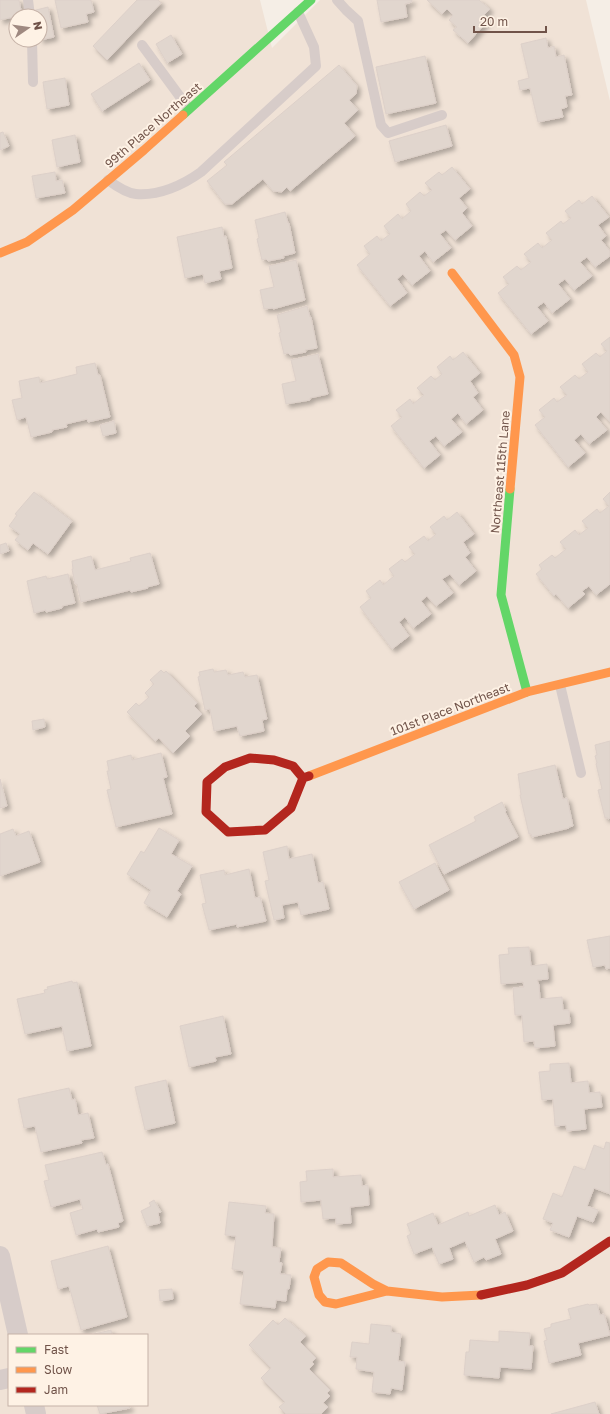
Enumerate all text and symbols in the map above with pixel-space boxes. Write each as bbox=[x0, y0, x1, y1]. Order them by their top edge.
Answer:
north arrow bbox=[8, 8, 48, 48]
scale bar bbox=[474, 8, 546, 34]
text: 20 m bbox=[480, 14, 508, 29]
text: N bbox=[31, 20, 46, 31]
street label: 99th Place Northeast bbox=[102, 79, 204, 171]
street label: Northeast 115th Lane bbox=[487, 410, 513, 534]
street label: 101st Place Northeast bbox=[388, 679, 512, 739]
legend bbox=[8, 1334, 148, 1406]
text: Fast bbox=[44, 1342, 69, 1357]
text: Slow bbox=[44, 1362, 72, 1377]
text: Jam bbox=[44, 1382, 68, 1397]

